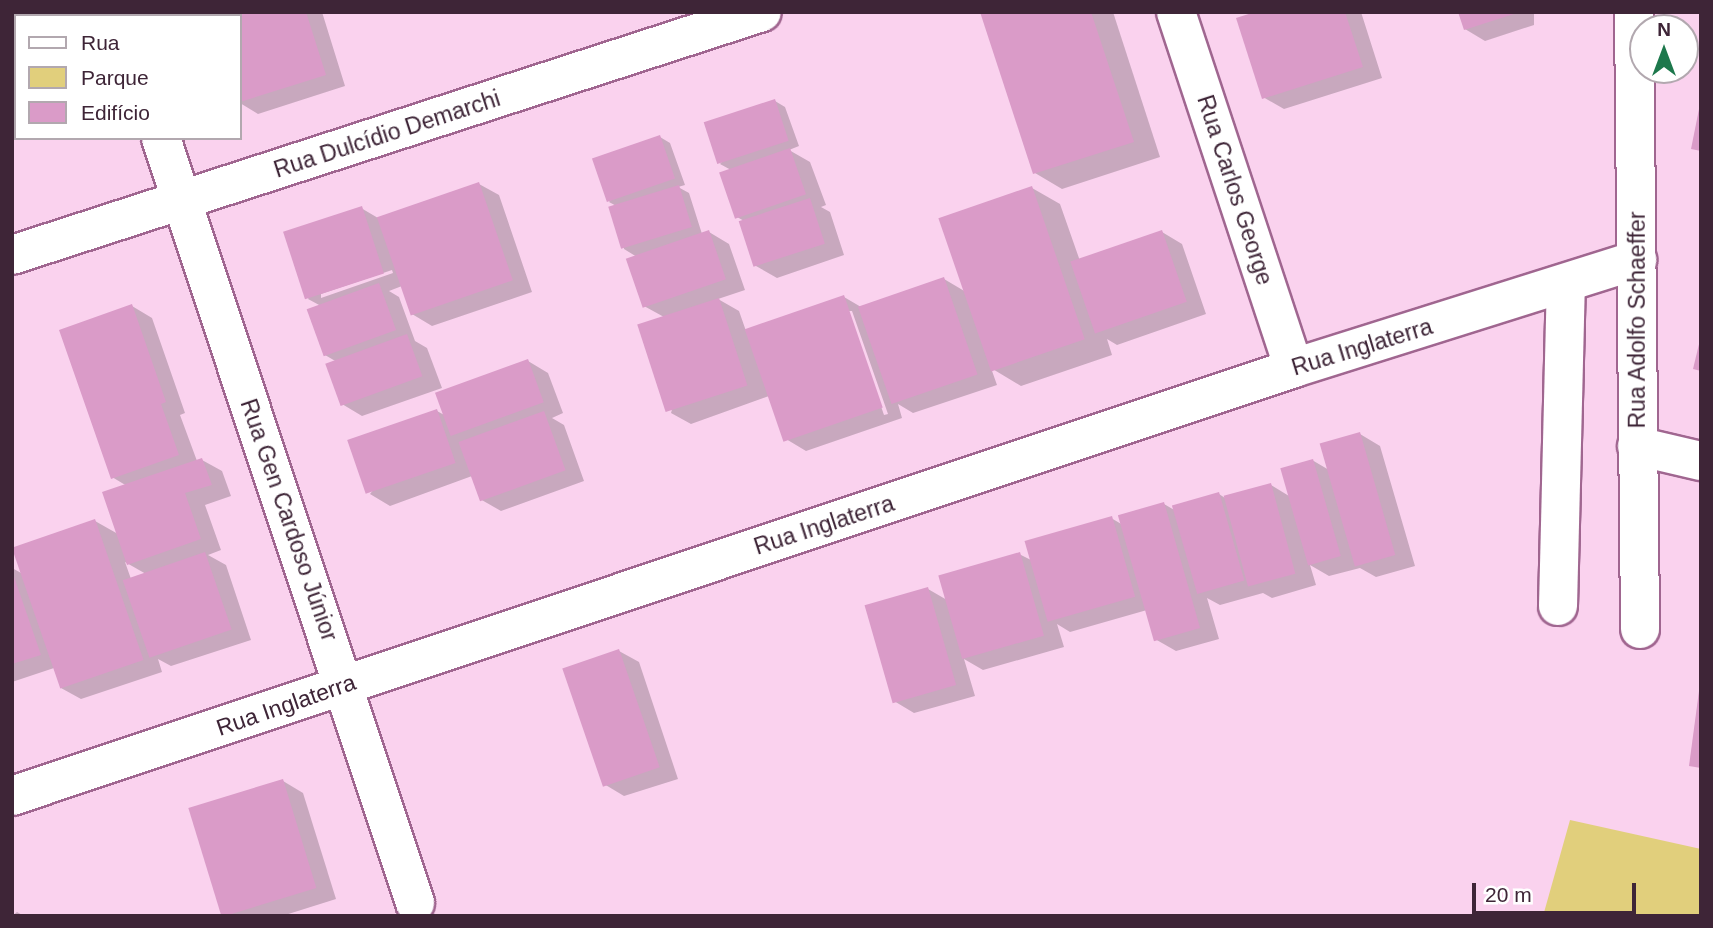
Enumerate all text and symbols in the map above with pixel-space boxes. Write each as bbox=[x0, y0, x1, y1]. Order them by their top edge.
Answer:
legend bbox=[14, 14, 242, 140]
north arrow bbox=[1629, 14, 1699, 84]
text: N bbox=[1657, 19, 1671, 40]
text: Rua bbox=[81, 31, 120, 54]
text: Parque bbox=[81, 66, 149, 89]
street label: Rua Dulcídio Demarchi bbox=[270, 84, 504, 184]
street label: Rua Carlos George bbox=[1191, 92, 1279, 288]
text: Edifício bbox=[81, 101, 150, 124]
street label: Rua Adolfo Schaeffer bbox=[1623, 211, 1651, 429]
street label: Rua Inglaterra bbox=[1288, 312, 1436, 382]
street label: Rua Gen Cardoso Júnior bbox=[235, 395, 343, 645]
street label: Rua Inglaterra bbox=[750, 489, 898, 561]
street label: Rua Inglaterra bbox=[213, 668, 359, 742]
scale bar bbox=[1475, 869, 1640, 913]
text: 20 m bbox=[1485, 883, 1532, 906]

